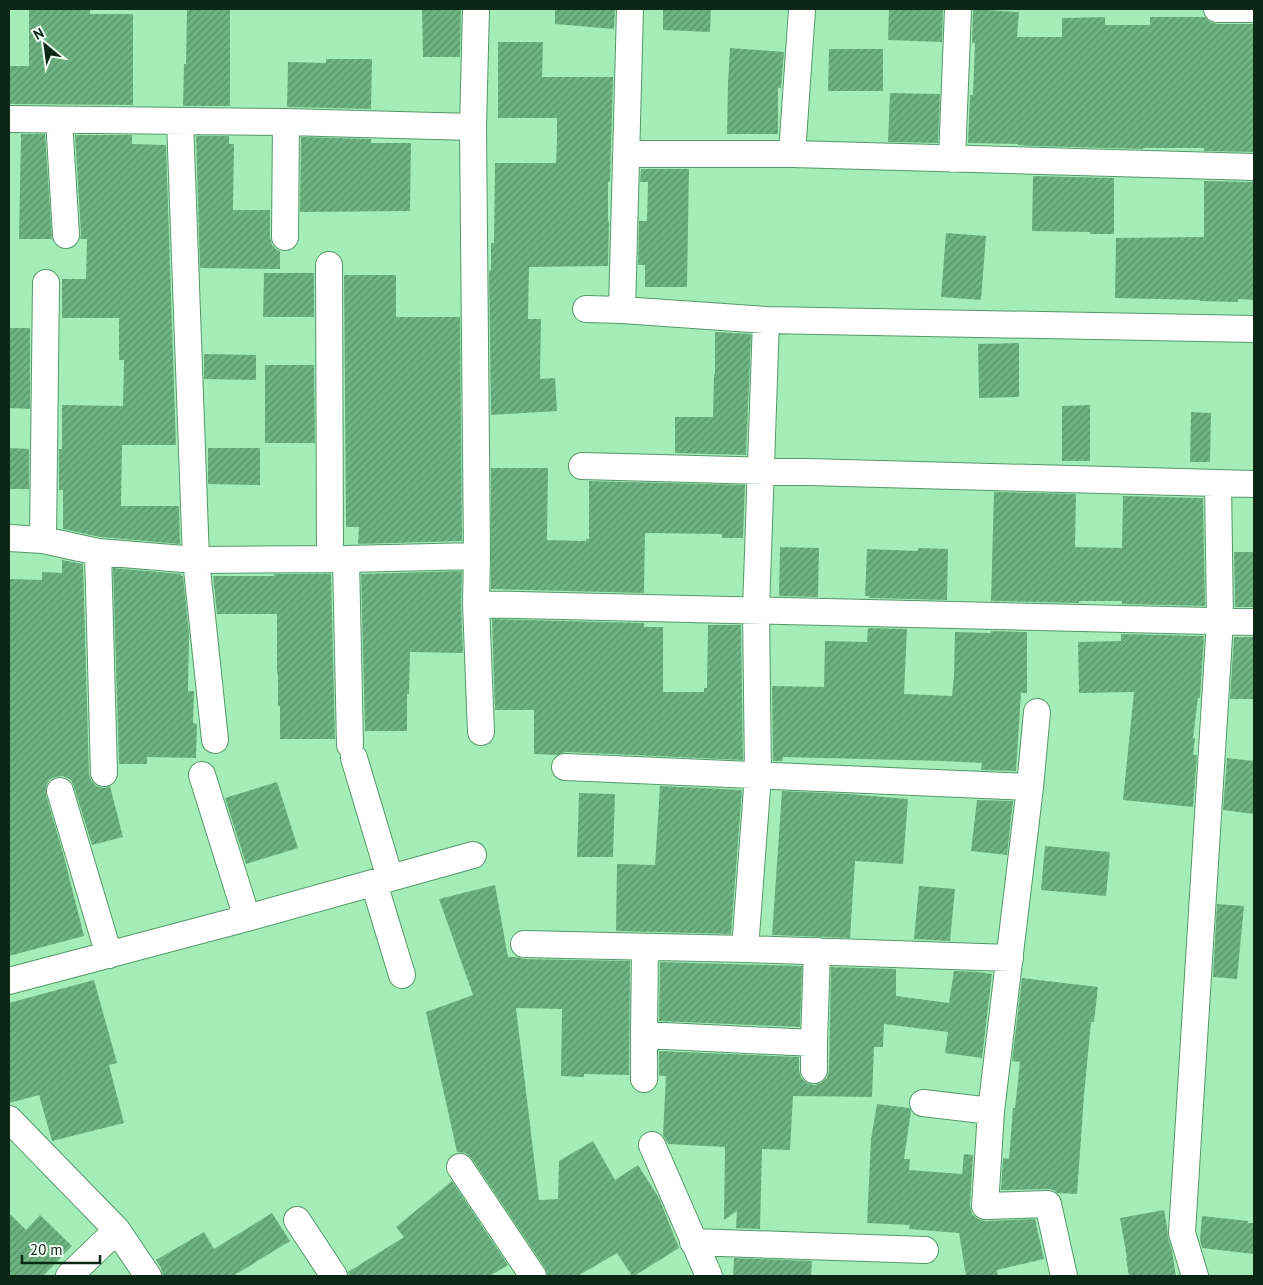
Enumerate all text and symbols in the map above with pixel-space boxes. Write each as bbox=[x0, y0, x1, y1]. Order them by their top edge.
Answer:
north arrow bbox=[20, 20, 70, 70]
text: N bbox=[30, 24, 47, 44]
scale bar bbox=[22, 1232, 100, 1264]
text: 20 m bbox=[30, 1240, 63, 1259]

